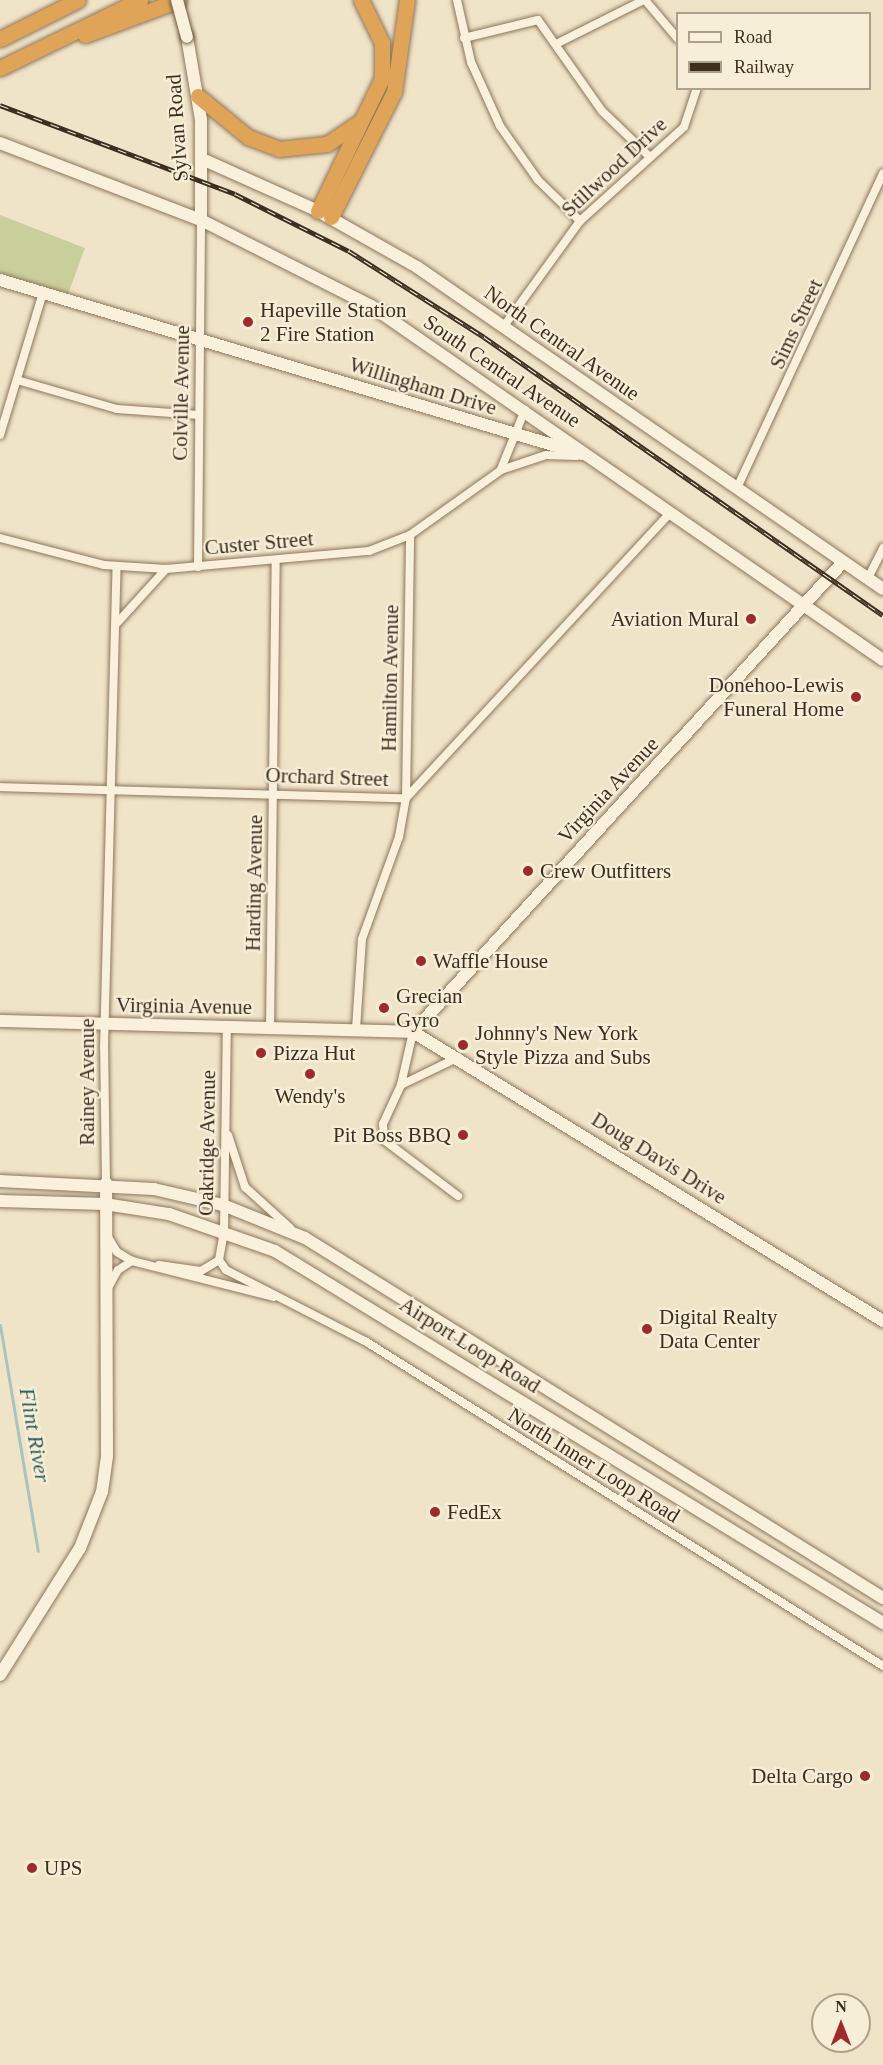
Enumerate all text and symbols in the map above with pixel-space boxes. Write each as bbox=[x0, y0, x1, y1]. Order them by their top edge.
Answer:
legend bbox=[676, 12, 871, 90]
text: Road bbox=[734, 27, 772, 47]
text: Railway bbox=[734, 57, 794, 77]
street label: Sylvan Road bbox=[161, 73, 193, 183]
street label: Stillwood Drive bbox=[556, 112, 672, 222]
street label: Sims Street bbox=[764, 275, 828, 373]
street label: North Central Avenue bbox=[479, 280, 645, 406]
place label: Hapeville Station 2 Fire Station bbox=[260, 297, 406, 347]
street label: South Central Avenue bbox=[418, 309, 586, 433]
marker: Hapeville Station 2 Fire Station bbox=[241, 315, 255, 329]
street label: Colville Avenue bbox=[167, 324, 195, 462]
street label: Willingham Drive bbox=[346, 352, 500, 420]
street label: Custer Street bbox=[204, 526, 314, 560]
street label: Hamilton Avenue bbox=[376, 604, 404, 752]
place label: Aviation Mural bbox=[610, 606, 739, 632]
marker: Aviation Mural bbox=[744, 612, 758, 626]
place label: Donehoo-Lewis Funeral Home bbox=[709, 672, 844, 722]
marker: Donehoo-Lewis Funeral Home bbox=[849, 690, 863, 704]
street label: Virginia Avenue bbox=[552, 731, 664, 849]
street label: Orchard Street bbox=[265, 762, 389, 792]
street label: Harding Avenue bbox=[240, 814, 268, 952]
place label: Crew Outfitters bbox=[540, 858, 671, 884]
marker: Crew Outfitters bbox=[521, 864, 535, 878]
place label: Waffle House bbox=[433, 948, 548, 974]
marker: Waffle House bbox=[414, 954, 428, 968]
place label: Grecian Gyro bbox=[396, 983, 462, 1033]
street label: Virginia Avenue bbox=[115, 992, 253, 1020]
marker: Grecian Gyro bbox=[377, 1001, 391, 1015]
street label: Rainey Avenue bbox=[74, 1018, 100, 1146]
place label: Johnny's New York Style Pizza and Subs bbox=[475, 1020, 651, 1070]
marker: Johnny's New York Style Pizza and Subs bbox=[456, 1038, 470, 1052]
place label: Pizza Hut bbox=[273, 1040, 355, 1066]
marker: Pizza Hut bbox=[254, 1046, 268, 1060]
marker: Wendy's bbox=[303, 1067, 317, 1081]
street label: Oakridge Avenue bbox=[193, 1069, 221, 1217]
place label: Wendy's bbox=[275, 1083, 345, 1109]
street label: Doug Davis Drive bbox=[587, 1107, 731, 1209]
place label: Pit Boss BBQ bbox=[333, 1122, 451, 1148]
marker: Pit Boss BBQ bbox=[456, 1128, 470, 1142]
street label: Airport Loop Road bbox=[395, 1292, 545, 1398]
place label: Digital Realty Data Center bbox=[659, 1304, 777, 1354]
marker: Digital Realty Data Center bbox=[640, 1322, 654, 1336]
water label: Flint River bbox=[14, 1385, 56, 1485]
street label: North Inner Loop Road bbox=[503, 1402, 685, 1528]
place label: FedEx bbox=[447, 1499, 502, 1525]
marker: FedEx bbox=[428, 1505, 442, 1519]
place label: Delta Cargo bbox=[751, 1763, 853, 1789]
marker: Delta Cargo bbox=[858, 1769, 872, 1783]
place label: UPS bbox=[44, 1855, 83, 1881]
marker: UPS bbox=[25, 1861, 39, 1875]
north arrow bbox=[811, 1993, 871, 2053]
text: N bbox=[835, 1998, 847, 2015]

